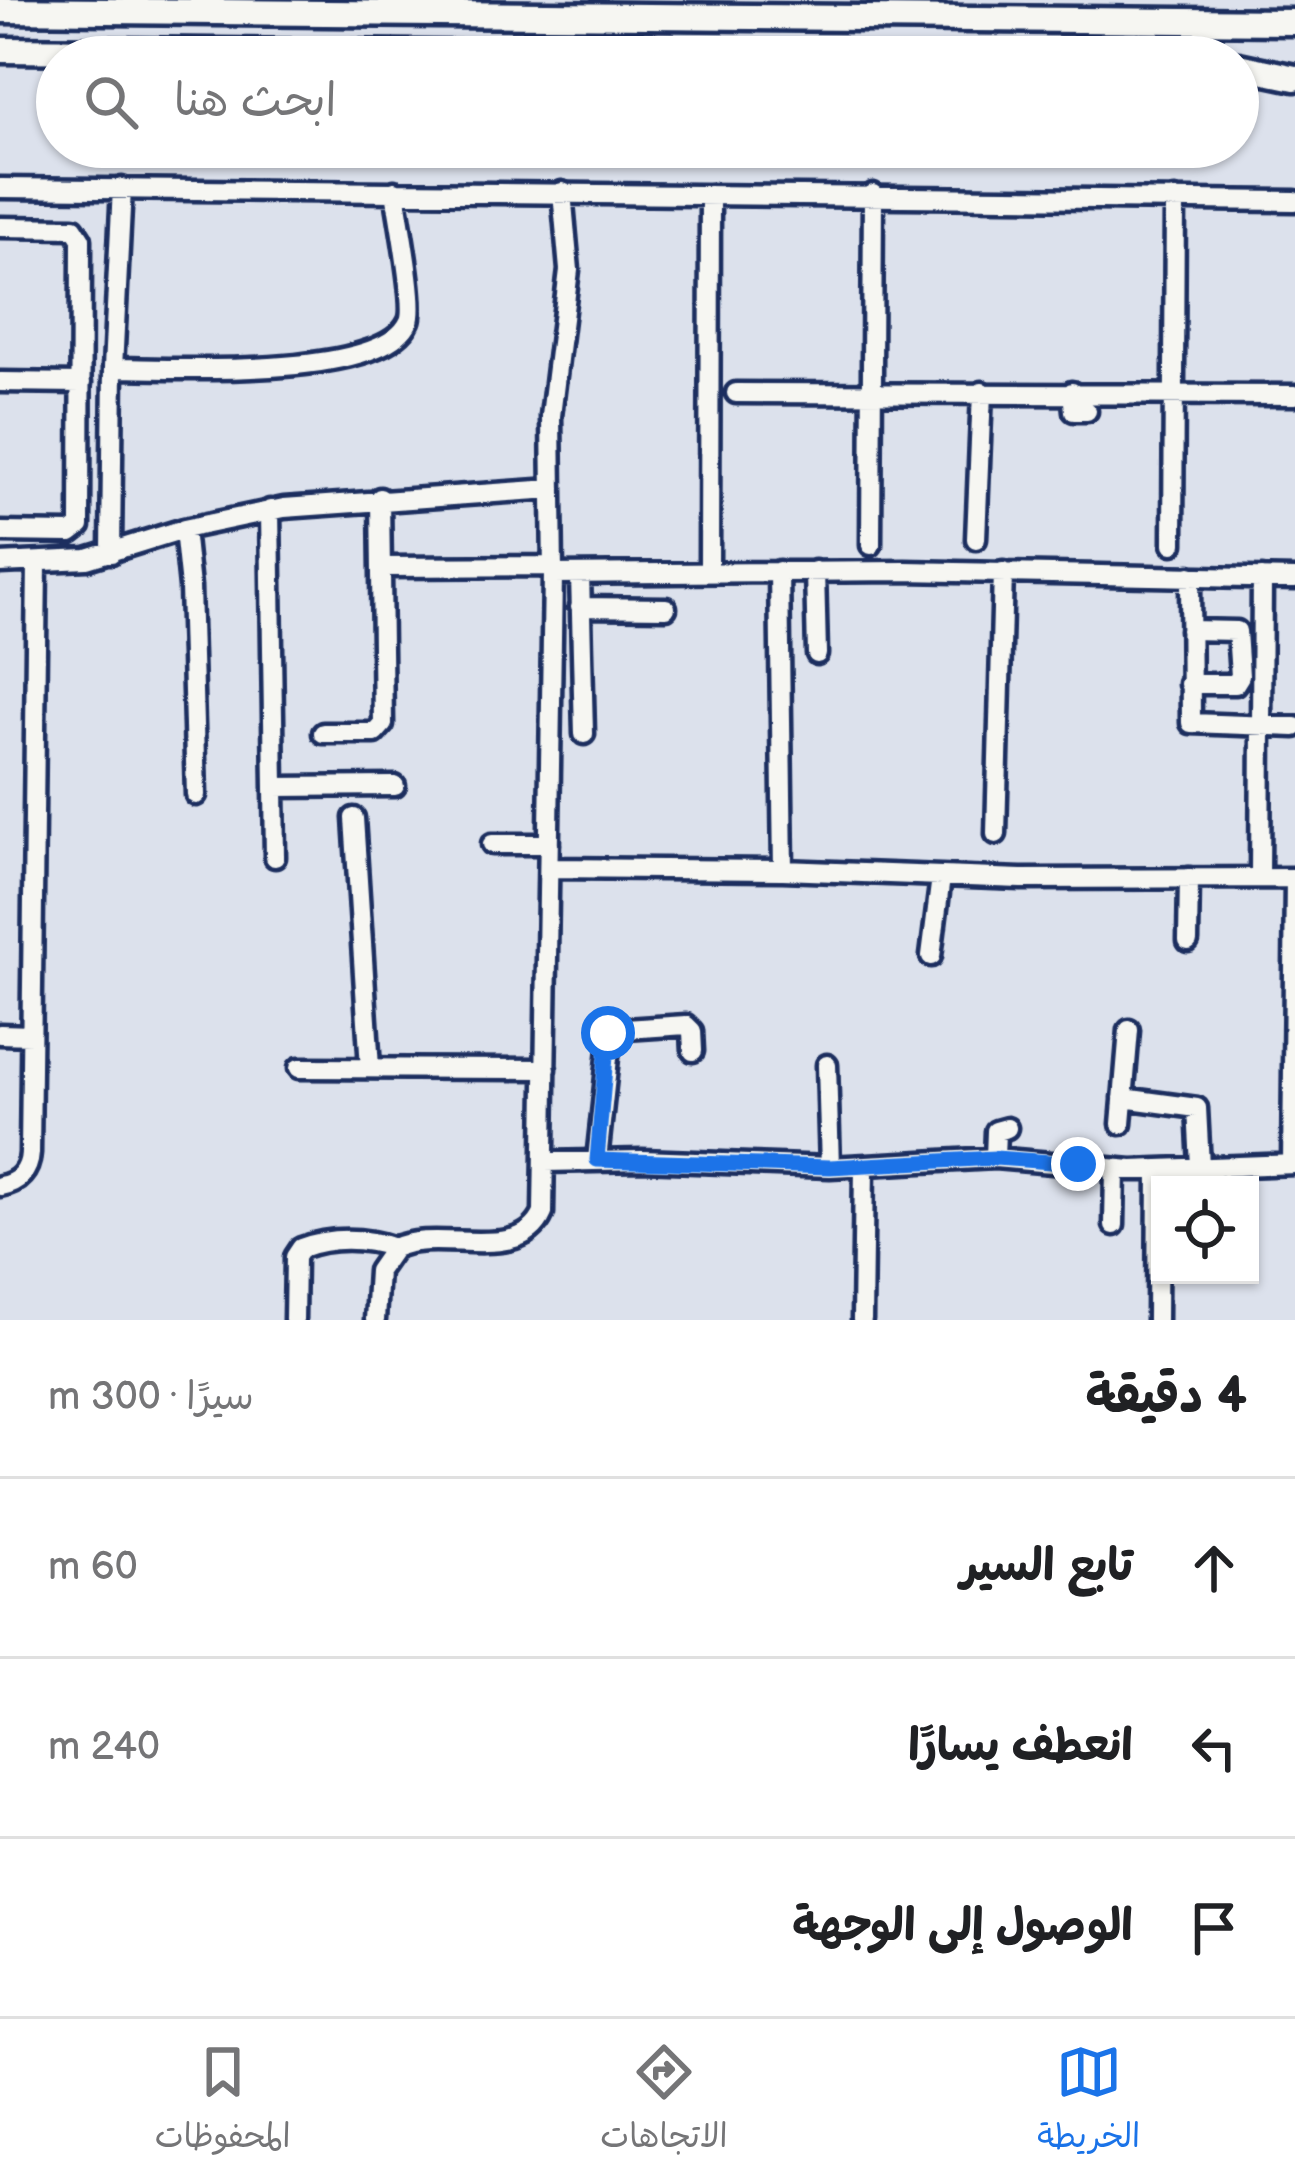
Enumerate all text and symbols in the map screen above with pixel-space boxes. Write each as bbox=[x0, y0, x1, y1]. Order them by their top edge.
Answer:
search box bbox=[36, 36, 1259, 168]
icon: search bbox=[78, 69, 144, 135]
text: ابحث هنا bbox=[174, 74, 337, 129]
route start bbox=[581, 1006, 635, 1060]
route end bbox=[1051, 1137, 1105, 1191]
map controls bbox=[1151, 1176, 1259, 1284]
button: locate bbox=[1151, 1176, 1259, 1284]
text: 4 دقيقة bbox=[1086, 1366, 1247, 1427]
text: سيرًا · 300 m bbox=[48, 1374, 254, 1421]
icon: ahead bbox=[1181, 1535, 1247, 1601]
text: تابع السير bbox=[960, 1539, 1133, 1594]
text: 60 m bbox=[48, 1544, 138, 1591]
icon: left bbox=[1181, 1715, 1247, 1781]
text: انعطف يسارًا bbox=[908, 1719, 1133, 1774]
text: 240 m bbox=[48, 1724, 160, 1771]
icon: arrive bbox=[1181, 1895, 1247, 1961]
text: الوصول إلى الوجهة bbox=[792, 1899, 1133, 1954]
tab: المحفوظات bbox=[155, 2039, 291, 2165]
tab: الاتجاهات bbox=[600, 2039, 728, 2165]
tab: الخريطة bbox=[1037, 2039, 1140, 2165]

